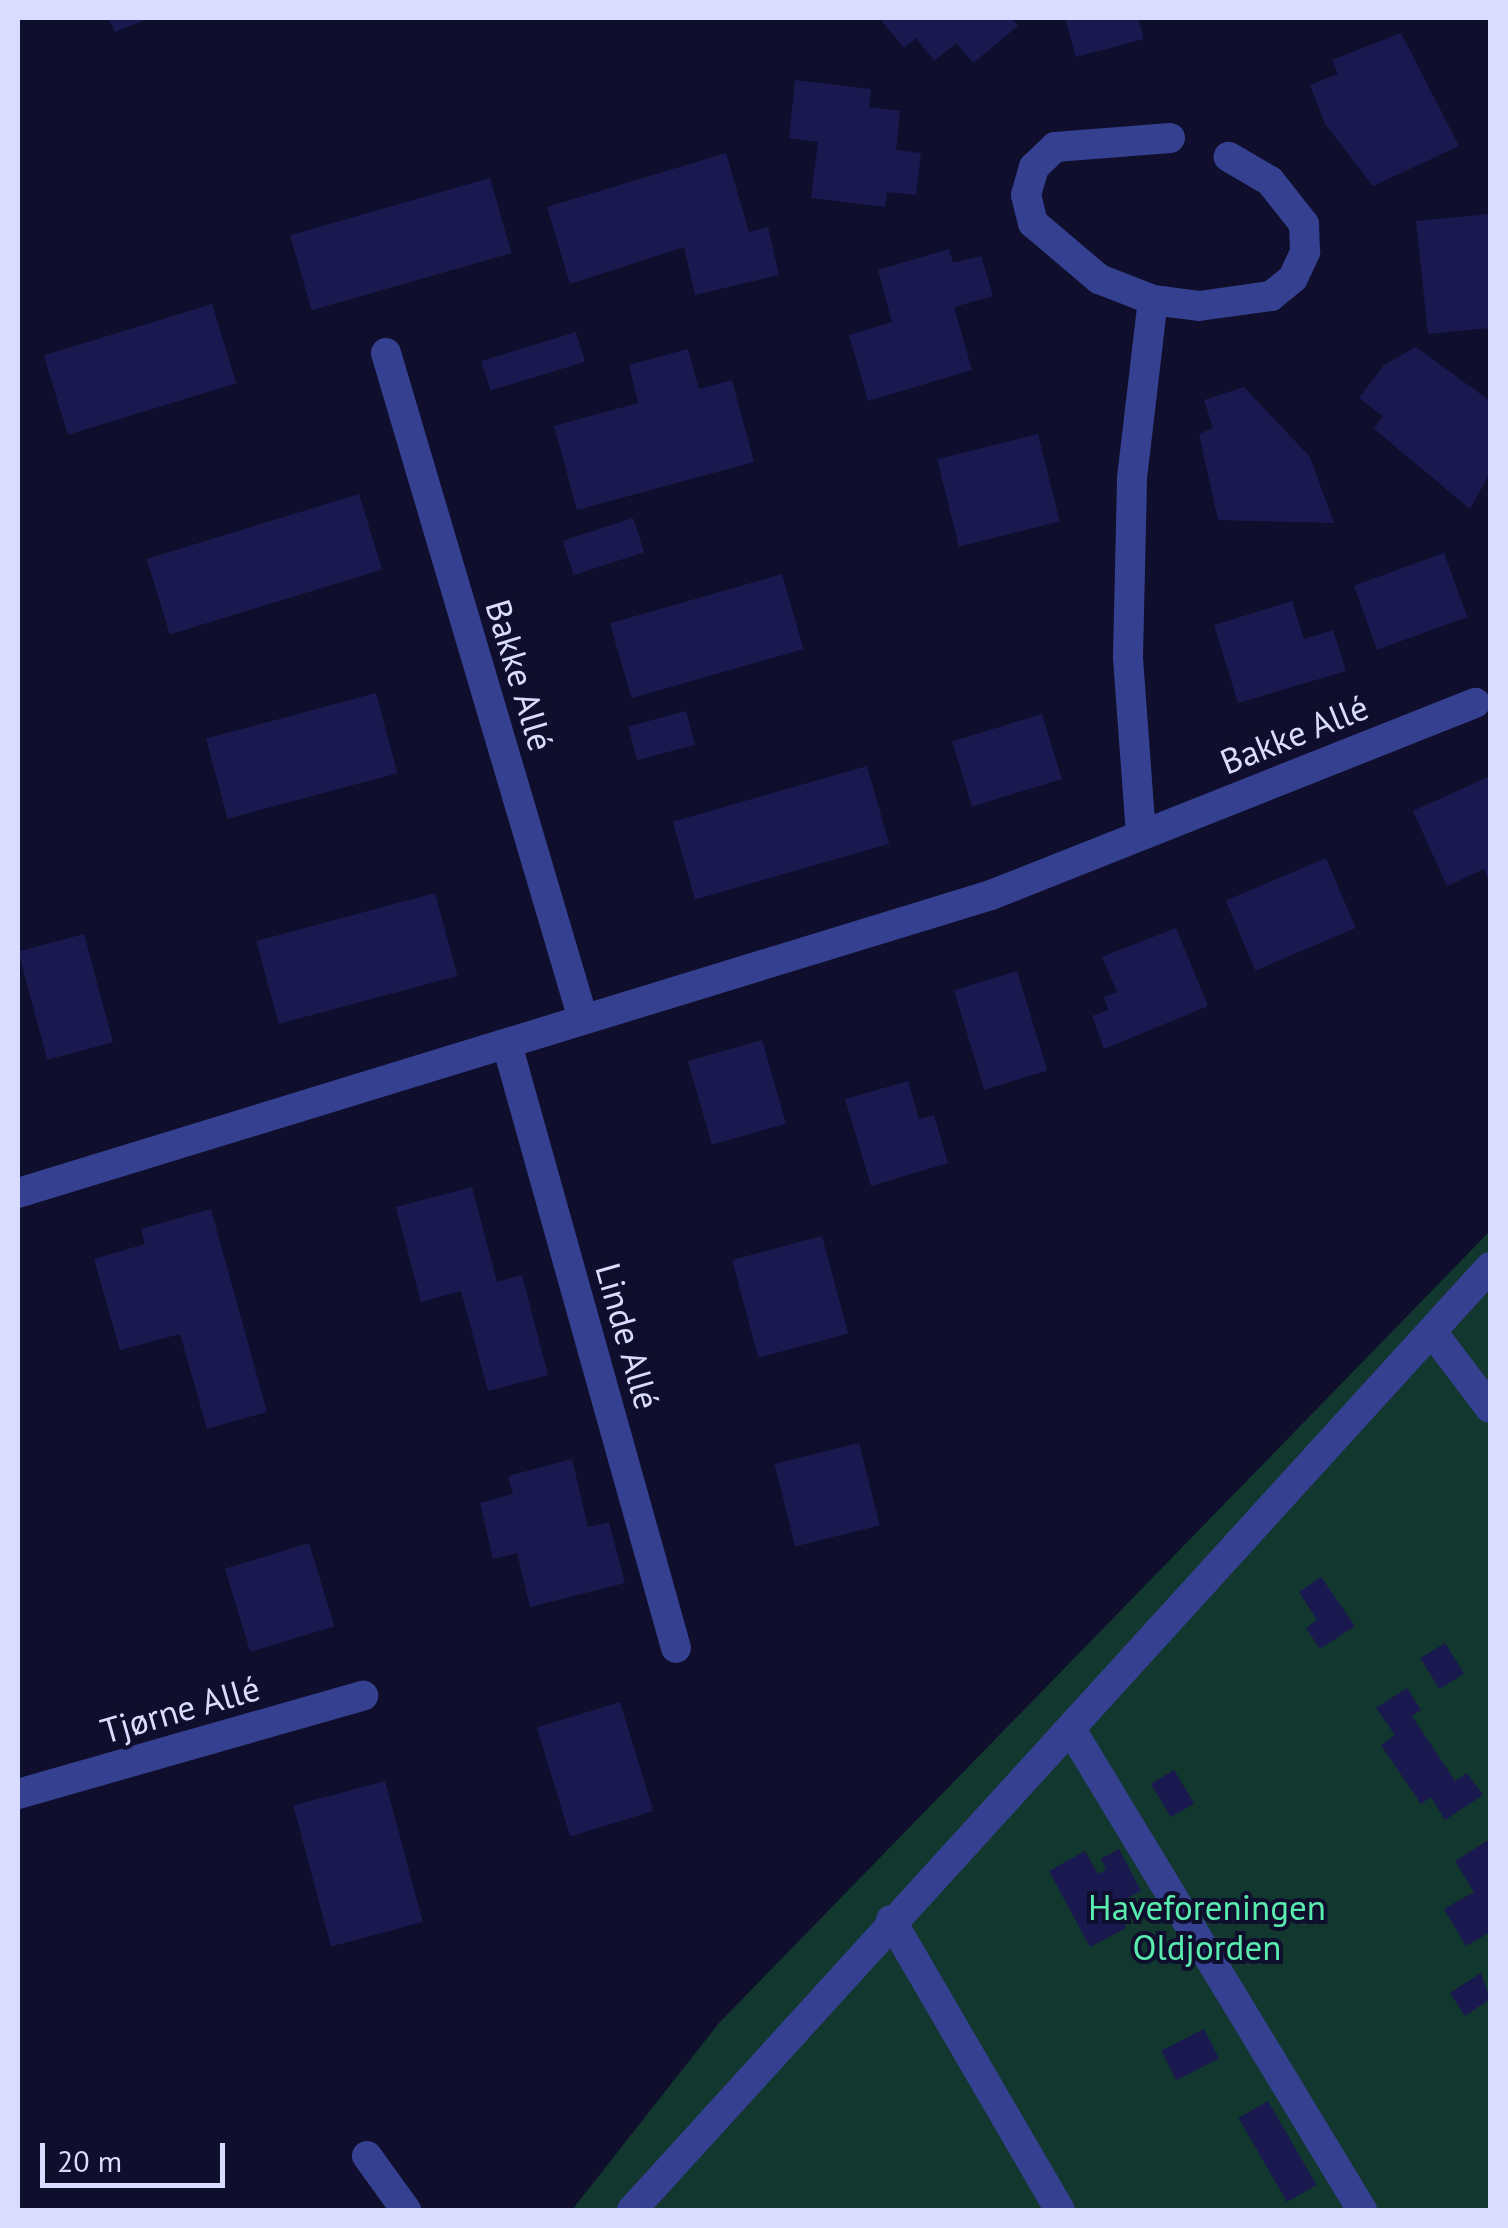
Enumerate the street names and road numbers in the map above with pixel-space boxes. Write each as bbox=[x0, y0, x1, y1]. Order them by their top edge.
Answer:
street label: Bakke Allé bbox=[477, 594, 563, 756]
street label: Bakke Allé bbox=[1213, 685, 1375, 783]
street label: Linde Allé bbox=[587, 1258, 669, 1414]
street label: Tjørne Allé bbox=[95, 1666, 265, 1752]

